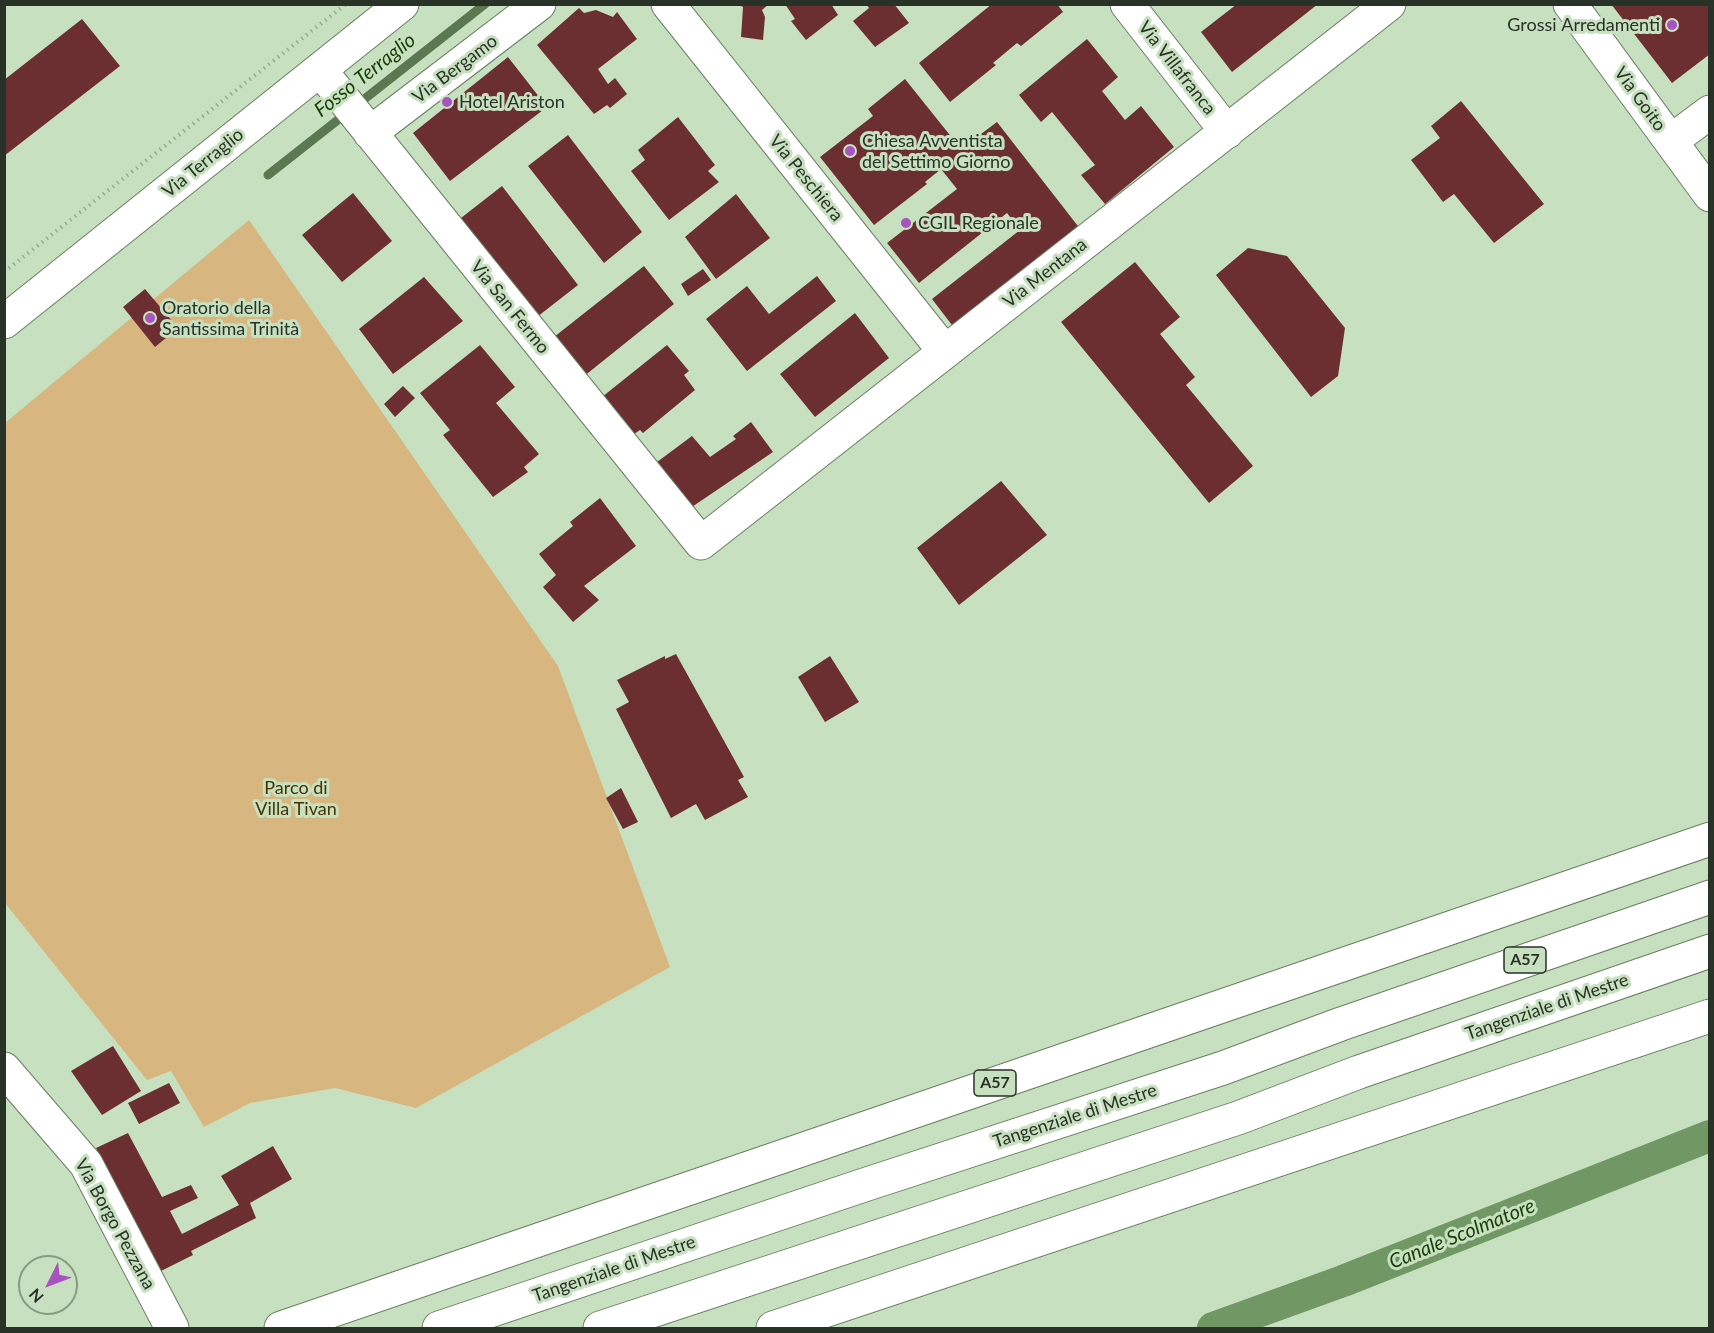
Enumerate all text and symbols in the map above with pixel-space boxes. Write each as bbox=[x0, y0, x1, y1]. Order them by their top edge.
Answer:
place label: Grossi Arredamenti bbox=[1507, 14, 1660, 36]
street label: Via Villafranca bbox=[1134, 17, 1220, 119]
marker: Grossi Arredamenti bbox=[1665, 18, 1679, 32]
water label: Fosso Terraglio bbox=[310, 28, 420, 122]
street label: Via Bergamo bbox=[408, 30, 502, 108]
street label: Via Goito bbox=[1609, 63, 1671, 135]
place label: Hotel Ariston bbox=[459, 91, 565, 113]
marker: Hotel Ariston bbox=[440, 95, 454, 109]
street label: Via Terraglio bbox=[158, 124, 248, 202]
street label: Via Peschiera bbox=[764, 130, 848, 226]
place label: Chiesa Avventista del Settimo Giorno bbox=[862, 130, 1010, 172]
marker: Chiesa Avventista del Settimo Giorno bbox=[843, 144, 857, 158]
place label: CGIL Regionale bbox=[918, 212, 1039, 234]
marker: CGIL Regionale bbox=[899, 216, 913, 230]
street label: Via Mentana bbox=[999, 234, 1091, 312]
street label: Via San Fermo bbox=[466, 256, 554, 358]
place label: Oratorio della Santissima Trinità bbox=[162, 297, 299, 340]
marker: Oratorio della Santissima Trinità bbox=[143, 311, 157, 325]
park label: Parco di Villa Tivan bbox=[255, 777, 337, 820]
road number: A57 bbox=[1504, 947, 1546, 973]
street label: Tangenziale di Mestre bbox=[1463, 969, 1631, 1045]
road number: A57 bbox=[974, 1070, 1016, 1096]
street label: Tangenziale di Mestre bbox=[990, 1079, 1160, 1153]
street label: Via Borgo Pezzana bbox=[70, 1155, 160, 1293]
water label: Canale Scolmatore bbox=[1386, 1194, 1538, 1274]
street label: Tangenziale di Mestre bbox=[530, 1231, 698, 1307]
north arrow bbox=[18, 1255, 78, 1315]
text: N bbox=[25, 1285, 47, 1307]

